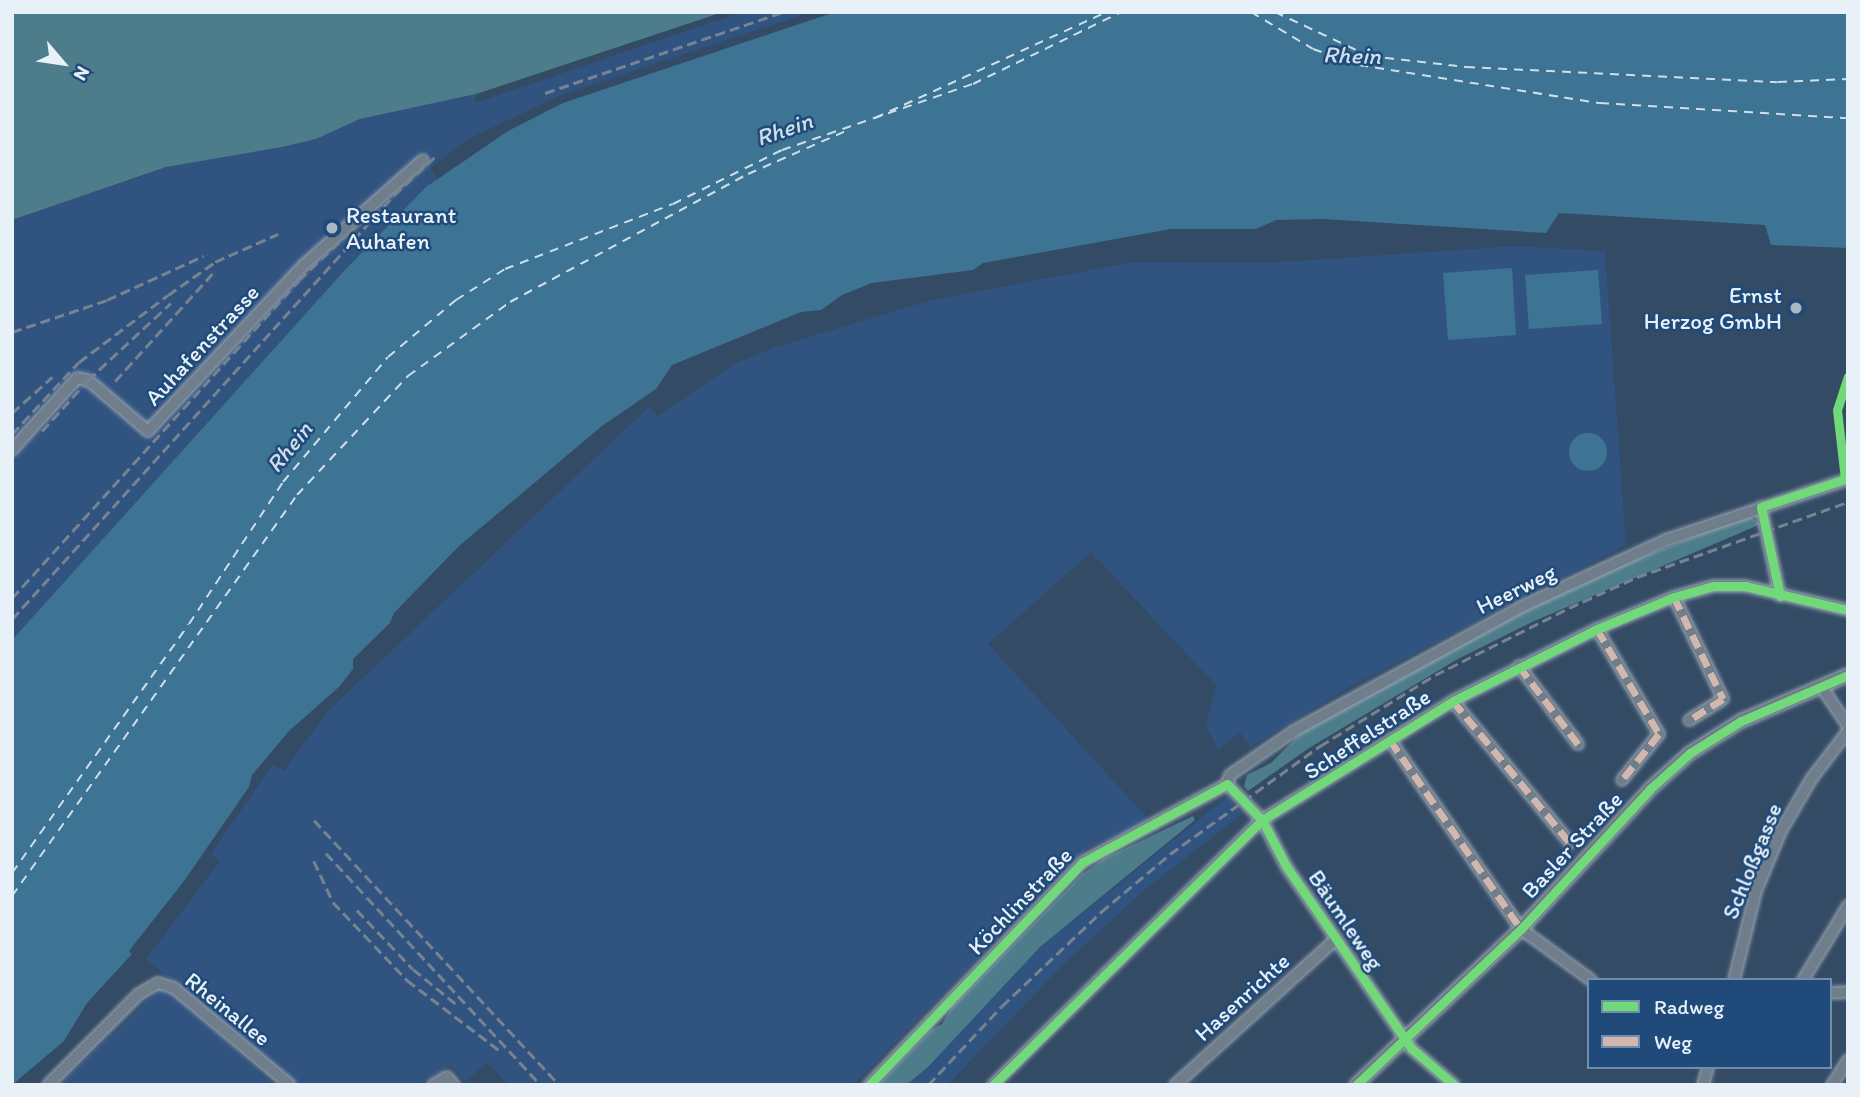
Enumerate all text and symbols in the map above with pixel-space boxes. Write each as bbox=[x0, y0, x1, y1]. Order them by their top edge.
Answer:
north arrow bbox=[28, 28, 98, 98]
water label: Rhein bbox=[1323, 40, 1381, 70]
text: N bbox=[69, 62, 95, 85]
water label: Rhein bbox=[752, 106, 816, 152]
place label: Restaurant Auhafen bbox=[346, 201, 456, 255]
marker: Restaurant Auhafen bbox=[324, 220, 340, 236]
street label: Auhafenstrasse bbox=[139, 279, 265, 411]
place label: Ernst Herzog GmbH bbox=[1644, 281, 1782, 335]
marker: Ernst Herzog GmbH bbox=[1788, 300, 1804, 316]
water label: Rhein bbox=[260, 415, 318, 479]
street label: Heerweg bbox=[1472, 558, 1560, 620]
street label: Scheffelstraße bbox=[1298, 683, 1436, 785]
street label: Basler Straße bbox=[1516, 786, 1628, 904]
street label: Schloßgasse bbox=[1716, 799, 1788, 923]
street label: Köchlinstraße bbox=[962, 841, 1078, 961]
street label: Bäumleweg bbox=[1302, 865, 1390, 975]
street label: Hasenrichte bbox=[1189, 947, 1295, 1047]
street label: Rheinallee bbox=[180, 966, 276, 1052]
legend bbox=[1587, 978, 1832, 1069]
text: Radweg bbox=[1654, 994, 1724, 1019]
text: Weg bbox=[1654, 1029, 1692, 1054]

